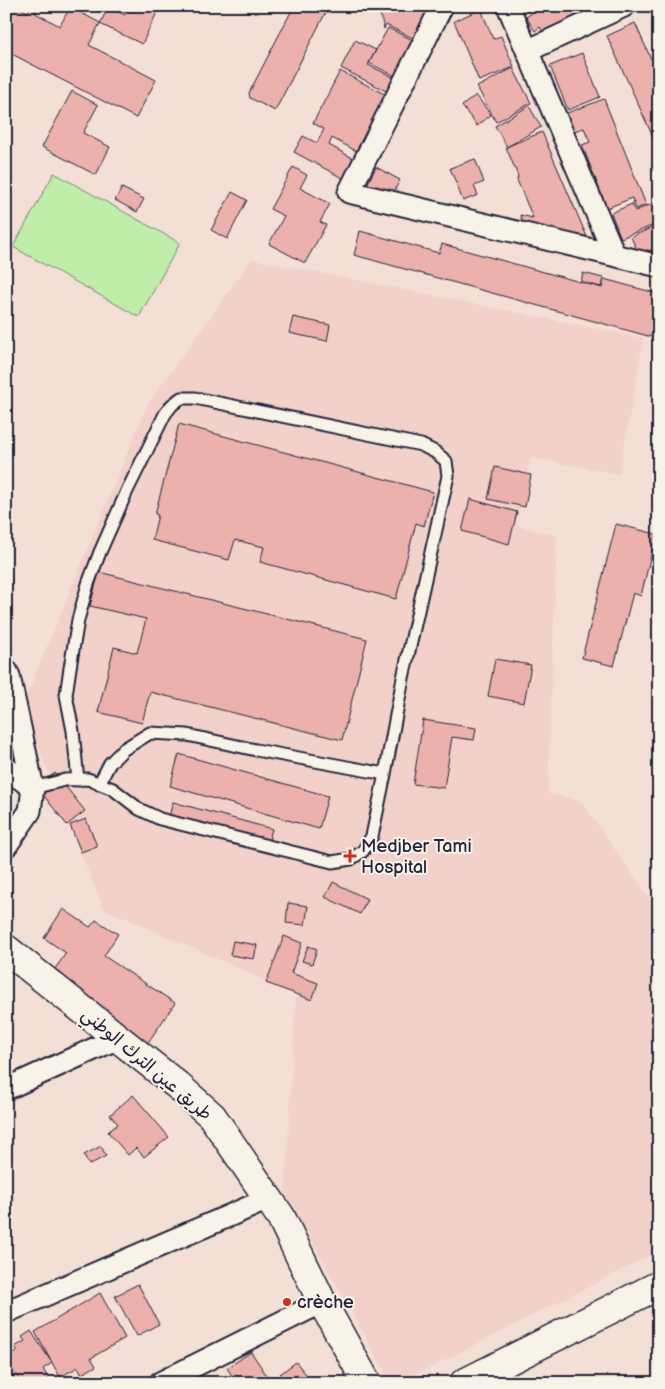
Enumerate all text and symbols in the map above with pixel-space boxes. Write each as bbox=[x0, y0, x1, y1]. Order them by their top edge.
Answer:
place label: Medjber Tami Hospital bbox=[361, 836, 472, 878]
marker: Medjber Tami Hospital bbox=[343, 849, 357, 863]
street label: طريق عين الترك الوطني bbox=[74, 1004, 216, 1129]
place label: crèche bbox=[297, 1292, 354, 1313]
marker: crèche bbox=[281, 1296, 293, 1308]

